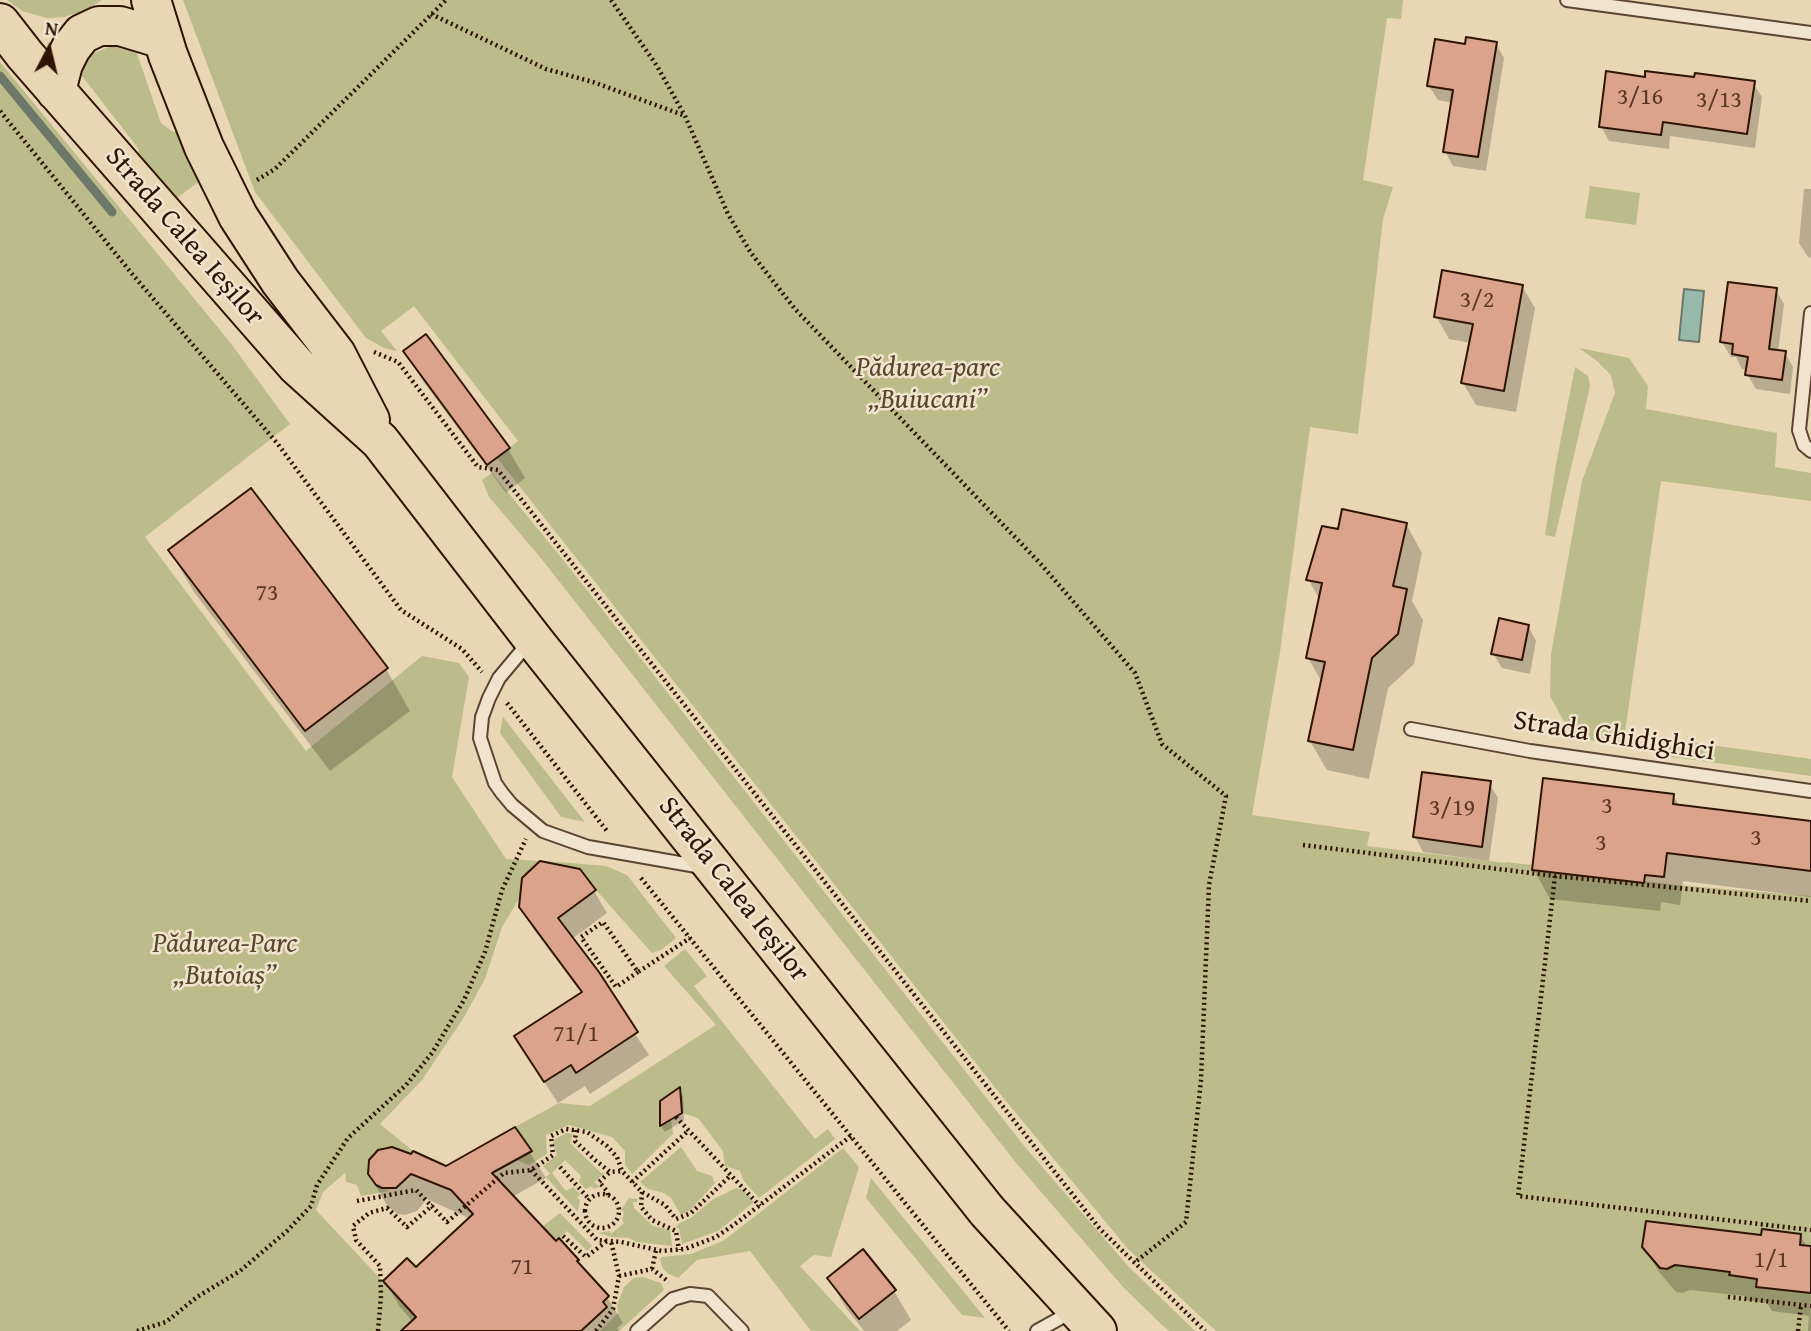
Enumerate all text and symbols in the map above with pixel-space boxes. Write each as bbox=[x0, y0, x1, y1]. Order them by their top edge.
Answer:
text: N bbox=[44, 13, 60, 43]
north arrow bbox=[14, 14, 84, 84]
house number: 3/16 bbox=[1617, 84, 1663, 112]
house number: 3/13 bbox=[1696, 87, 1742, 115]
street label: Strada Calea Ieșilor bbox=[97, 141, 271, 333]
house number: 3/2 bbox=[1460, 287, 1494, 315]
park label: Pădurea-parc „Buiucani” bbox=[856, 352, 1000, 418]
house number: 73 bbox=[255, 580, 279, 608]
street label: Strada Ghidighici bbox=[1511, 705, 1717, 769]
street label: Strada Calea Ieșilor bbox=[650, 791, 816, 989]
house number: 3 bbox=[1601, 793, 1613, 821]
house number: 3/19 bbox=[1429, 795, 1475, 823]
house number: 3 bbox=[1750, 825, 1762, 853]
house number: 3 bbox=[1595, 830, 1607, 858]
park label: Pădurea-Parc „Butoiaș” bbox=[153, 928, 297, 994]
house number: 71/1 bbox=[553, 1021, 599, 1049]
house number: 1/1 bbox=[1754, 1247, 1788, 1275]
house number: 71 bbox=[510, 1254, 534, 1282]

